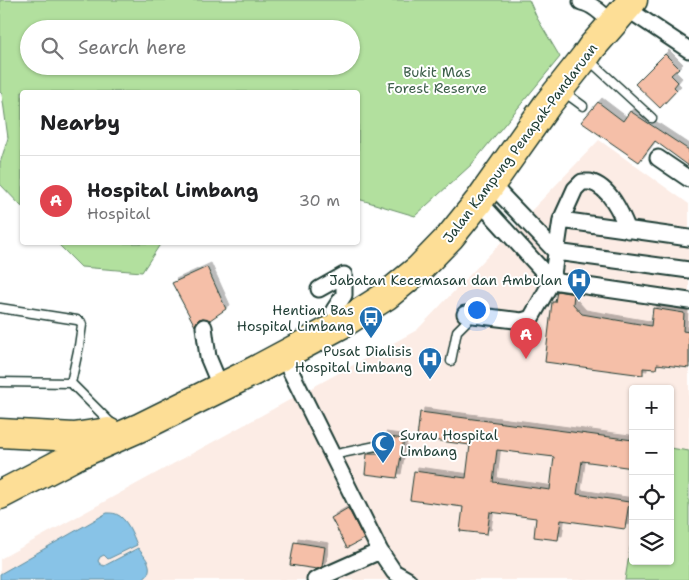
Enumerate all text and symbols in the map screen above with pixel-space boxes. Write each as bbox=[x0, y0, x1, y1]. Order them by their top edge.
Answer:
search box bbox=[20, 20, 360, 75]
icon: search bbox=[38, 34, 66, 62]
text: Search here bbox=[78, 35, 187, 60]
street label: Jalan Kampung Penapak-Pandaruan bbox=[439, 39, 601, 246]
park label: Bukit Mas Forest Reserve bbox=[387, 63, 487, 97]
text: Nearby bbox=[40, 109, 120, 137]
text: Hospital Limbang bbox=[87, 178, 258, 203]
text: A bbox=[50, 190, 62, 211]
text: 30 m bbox=[299, 190, 340, 211]
text: Hospital bbox=[87, 203, 150, 224]
hospital icon: Jabatan Kecemasan dan Ambulan bbox=[566, 267, 592, 301]
place label: Jabatan Kecemasan dan Ambulan bbox=[329, 271, 562, 289]
your location bbox=[464, 297, 490, 323]
place label: Hentian Bas Hospital Limbang bbox=[237, 301, 354, 335]
bus stop icon: Hentian Bas Hospital Limbang bbox=[358, 305, 384, 339]
pin: A bbox=[510, 318, 542, 359]
place label: Pusat Dialisis Hospital Limbang bbox=[295, 342, 412, 376]
hospital icon: Pusat Dialisis Hospital Limbang bbox=[417, 346, 443, 380]
map controls bbox=[629, 385, 674, 565]
button: + bbox=[629, 385, 674, 430]
place label: Surau Hospital Limbang bbox=[400, 426, 499, 460]
mosque icon: Surau Hospital Limbang bbox=[370, 430, 396, 464]
button: − bbox=[629, 430, 674, 475]
button: locate bbox=[629, 475, 674, 520]
button: layers bbox=[629, 520, 674, 565]

